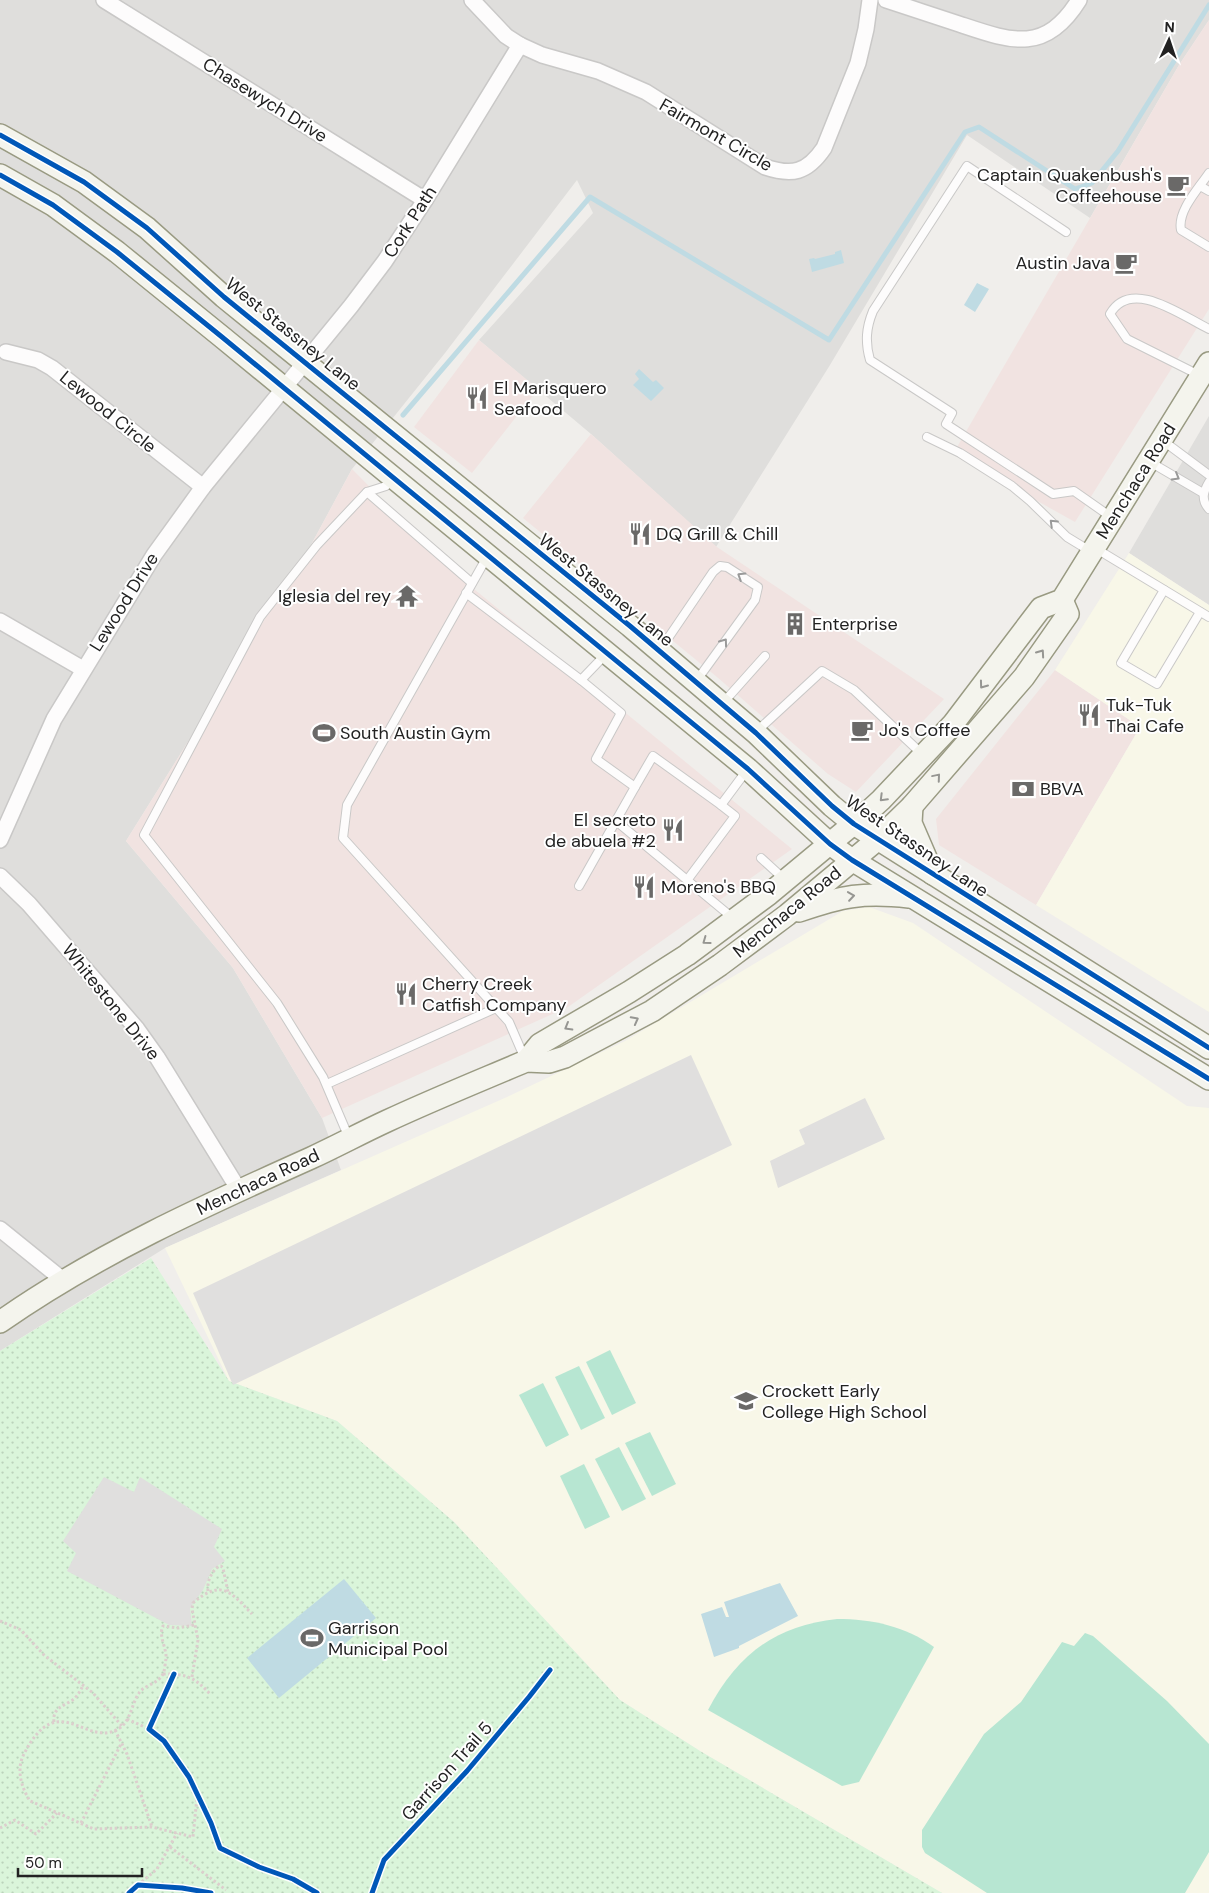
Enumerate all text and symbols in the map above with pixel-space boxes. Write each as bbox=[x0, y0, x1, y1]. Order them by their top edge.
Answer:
north arrow bbox=[1144, 15, 1194, 65]
text: N bbox=[1164, 18, 1175, 36]
street label: Chasewych Drive bbox=[198, 52, 332, 148]
street label: Fairmont Circle bbox=[655, 93, 777, 177]
place label: Captain Quakenbush's Coffeehouse bbox=[977, 163, 1162, 208]
cafe icon: Captain Quakenbush's Coffeehouse bbox=[1165, 172, 1191, 198]
street label: Cork Path bbox=[378, 181, 442, 263]
cafe icon: Austin Java bbox=[1113, 250, 1139, 276]
place label: Austin Java bbox=[1016, 251, 1110, 275]
street label: West Stassney Lane bbox=[220, 272, 366, 396]
street label: Lewood Circle bbox=[55, 366, 161, 458]
place label: El Marisquero Seafood bbox=[494, 376, 607, 421]
restaurant icon: El Marisquero Seafood bbox=[464, 385, 490, 411]
street label: Menchaca Road bbox=[1091, 418, 1181, 544]
one-way arrow bbox=[1170, 470, 1179, 480]
one-way arrow bbox=[1050, 520, 1059, 529]
restaurant icon: DQ Grill & Chill bbox=[627, 521, 653, 547]
place label: DQ Grill & Chill bbox=[656, 522, 778, 546]
street label: West Stassney Lane bbox=[533, 528, 679, 652]
street label: Lewood Drive bbox=[84, 548, 164, 656]
one-way arrow bbox=[738, 573, 747, 583]
temple icon: Iglesia del rey bbox=[394, 583, 420, 609]
place label: Iglesia del rey bbox=[278, 584, 391, 608]
building icon: Enterprise bbox=[782, 611, 808, 637]
place label: Enterprise bbox=[812, 612, 898, 636]
one-way arrow bbox=[718, 638, 727, 648]
one-way arrow bbox=[1035, 649, 1044, 659]
one-way arrow bbox=[980, 679, 989, 689]
place label: Tuk-Tuk Thai Cafe bbox=[1106, 693, 1184, 738]
restaurant icon: Tuk-Tuk Thai Cafe bbox=[1076, 702, 1102, 728]
cafe icon: Jo's Coffee bbox=[849, 717, 875, 743]
place label: Jo's Coffee bbox=[879, 718, 971, 742]
sports icon: South Austin Gym bbox=[311, 720, 337, 746]
place label: South Austin Gym bbox=[340, 721, 491, 745]
one-way arrow bbox=[931, 774, 940, 783]
bank icon: BBVA bbox=[1010, 776, 1036, 802]
place label: BBVA bbox=[1040, 777, 1084, 801]
street label: West Stassney Lane bbox=[841, 789, 993, 903]
one-way arrow bbox=[880, 792, 889, 801]
place label: El secreto de abuela #2 bbox=[545, 808, 656, 853]
restaurant icon: El secreto de abuela #2 bbox=[660, 817, 686, 843]
street label: Menchaca Road bbox=[728, 861, 846, 963]
restaurant icon: Moreno's BBQ bbox=[631, 874, 657, 900]
place label: Moreno's BBQ bbox=[661, 875, 776, 899]
one-way arrow bbox=[847, 891, 855, 902]
one-way arrow bbox=[702, 935, 712, 944]
street label: Whitestone Drive bbox=[57, 939, 165, 1065]
place label: Cherry Creek Catfish Company bbox=[422, 972, 567, 1017]
restaurant icon: Cherry Creek Catfish Company bbox=[393, 981, 419, 1007]
one-way arrow bbox=[630, 1016, 639, 1026]
one-way arrow bbox=[564, 1021, 573, 1031]
street label: Menchaca Road bbox=[193, 1143, 323, 1221]
place label: Crockett Early College High School bbox=[762, 1379, 927, 1424]
school or university icon: Crockett Early College High School bbox=[733, 1388, 759, 1414]
place label: Garrison Municipal Pool bbox=[328, 1616, 448, 1661]
sports icon: Garrison Municipal Pool bbox=[299, 1625, 325, 1651]
street label: Garrison Trail 5 bbox=[396, 1716, 498, 1826]
scale bar bbox=[18, 1846, 141, 1878]
text: 50 m bbox=[25, 1853, 62, 1873]

